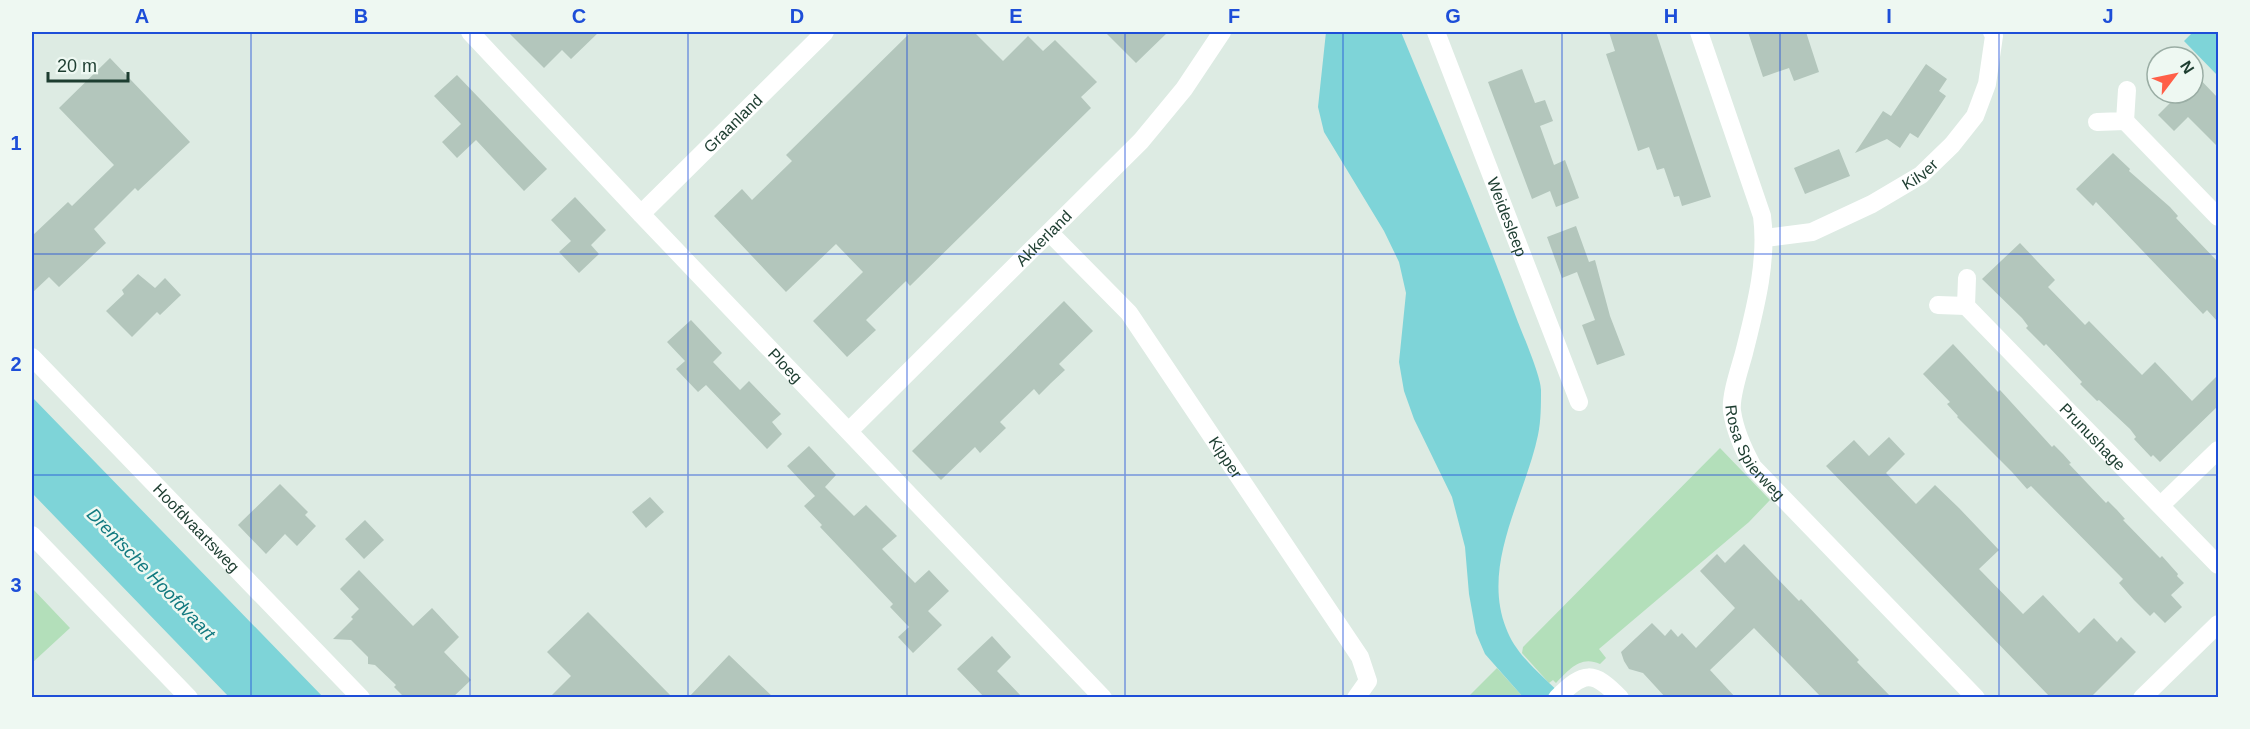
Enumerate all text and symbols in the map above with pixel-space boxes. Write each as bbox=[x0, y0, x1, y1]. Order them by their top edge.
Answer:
text: A bbox=[135, 5, 149, 27]
text: B bbox=[354, 5, 368, 27]
text: C bbox=[572, 5, 586, 27]
text: D bbox=[790, 5, 804, 27]
text: E bbox=[1009, 5, 1023, 27]
text: F bbox=[1228, 5, 1240, 27]
text: G bbox=[1445, 5, 1461, 27]
text: H bbox=[1664, 5, 1678, 27]
text: I bbox=[1886, 5, 1892, 27]
text: J bbox=[2102, 5, 2114, 27]
scale bar bbox=[48, 45, 128, 83]
north arrow bbox=[2145, 45, 2205, 105]
text: 20 m bbox=[57, 56, 97, 76]
text: N bbox=[2177, 58, 2198, 77]
street label: Graanland bbox=[700, 91, 765, 156]
text: 1 bbox=[10, 132, 22, 154]
street label: Kilver bbox=[1899, 155, 1941, 193]
street label: Weidesleep bbox=[1484, 175, 1530, 259]
street label: Akkerland bbox=[1012, 207, 1075, 269]
street label: Ploeg bbox=[765, 345, 806, 386]
text: 2 bbox=[10, 353, 22, 375]
street label: Prunushage bbox=[2057, 400, 2129, 473]
street label: Rosa Spierweg bbox=[1723, 404, 1788, 503]
street label: Kipper bbox=[1206, 433, 1246, 482]
street label: Hoofdvaartsweg bbox=[150, 480, 243, 575]
water label: Drentsche Hoofdvaart bbox=[83, 504, 220, 645]
text: 3 bbox=[10, 574, 22, 596]

